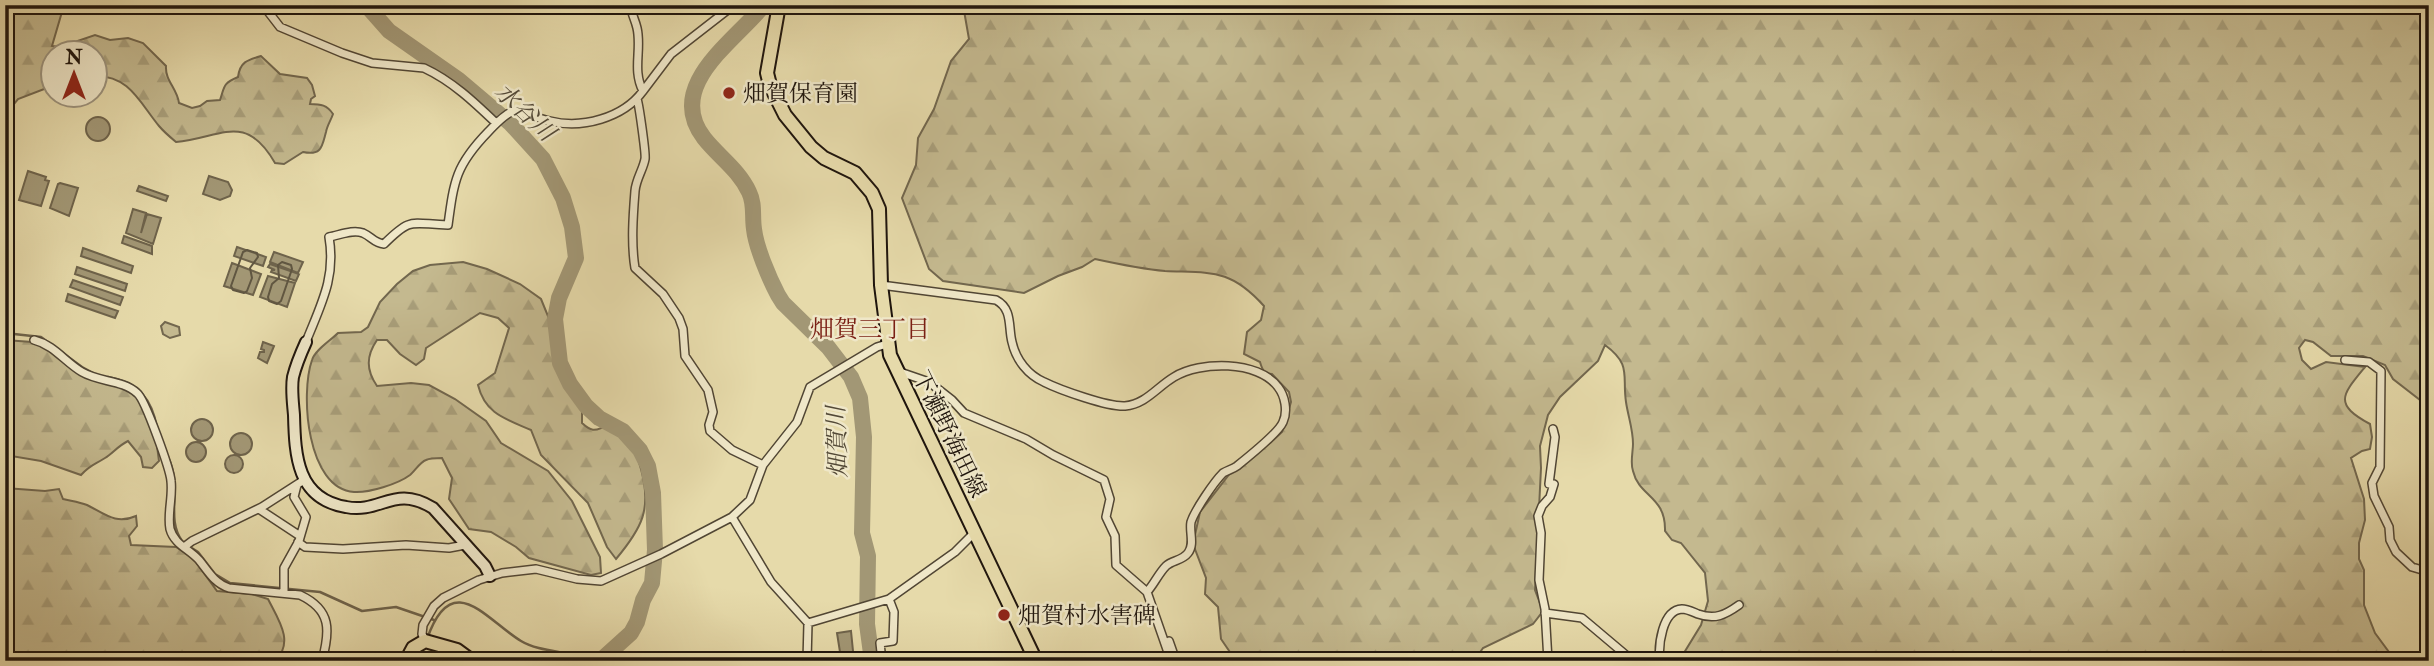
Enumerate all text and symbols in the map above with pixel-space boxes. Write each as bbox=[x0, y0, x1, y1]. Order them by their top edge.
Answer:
north arrow bbox=[38, 38, 108, 108]
text: N bbox=[64, 46, 83, 70]
water label: 水谷川 bbox=[488, 76, 564, 150]
place label: 畑賀保育園 bbox=[743, 79, 858, 108]
marker: 畑賀保育園 bbox=[721, 85, 737, 101]
district label: 畑賀三丁目 bbox=[810, 314, 930, 345]
street label: 下瀬野海田線 bbox=[906, 366, 993, 503]
water label: 畑賀川 bbox=[821, 402, 854, 479]
place label: 畑賀村水害碑 bbox=[1018, 601, 1156, 630]
marker: 畑賀村水害碑 bbox=[996, 607, 1012, 623]

